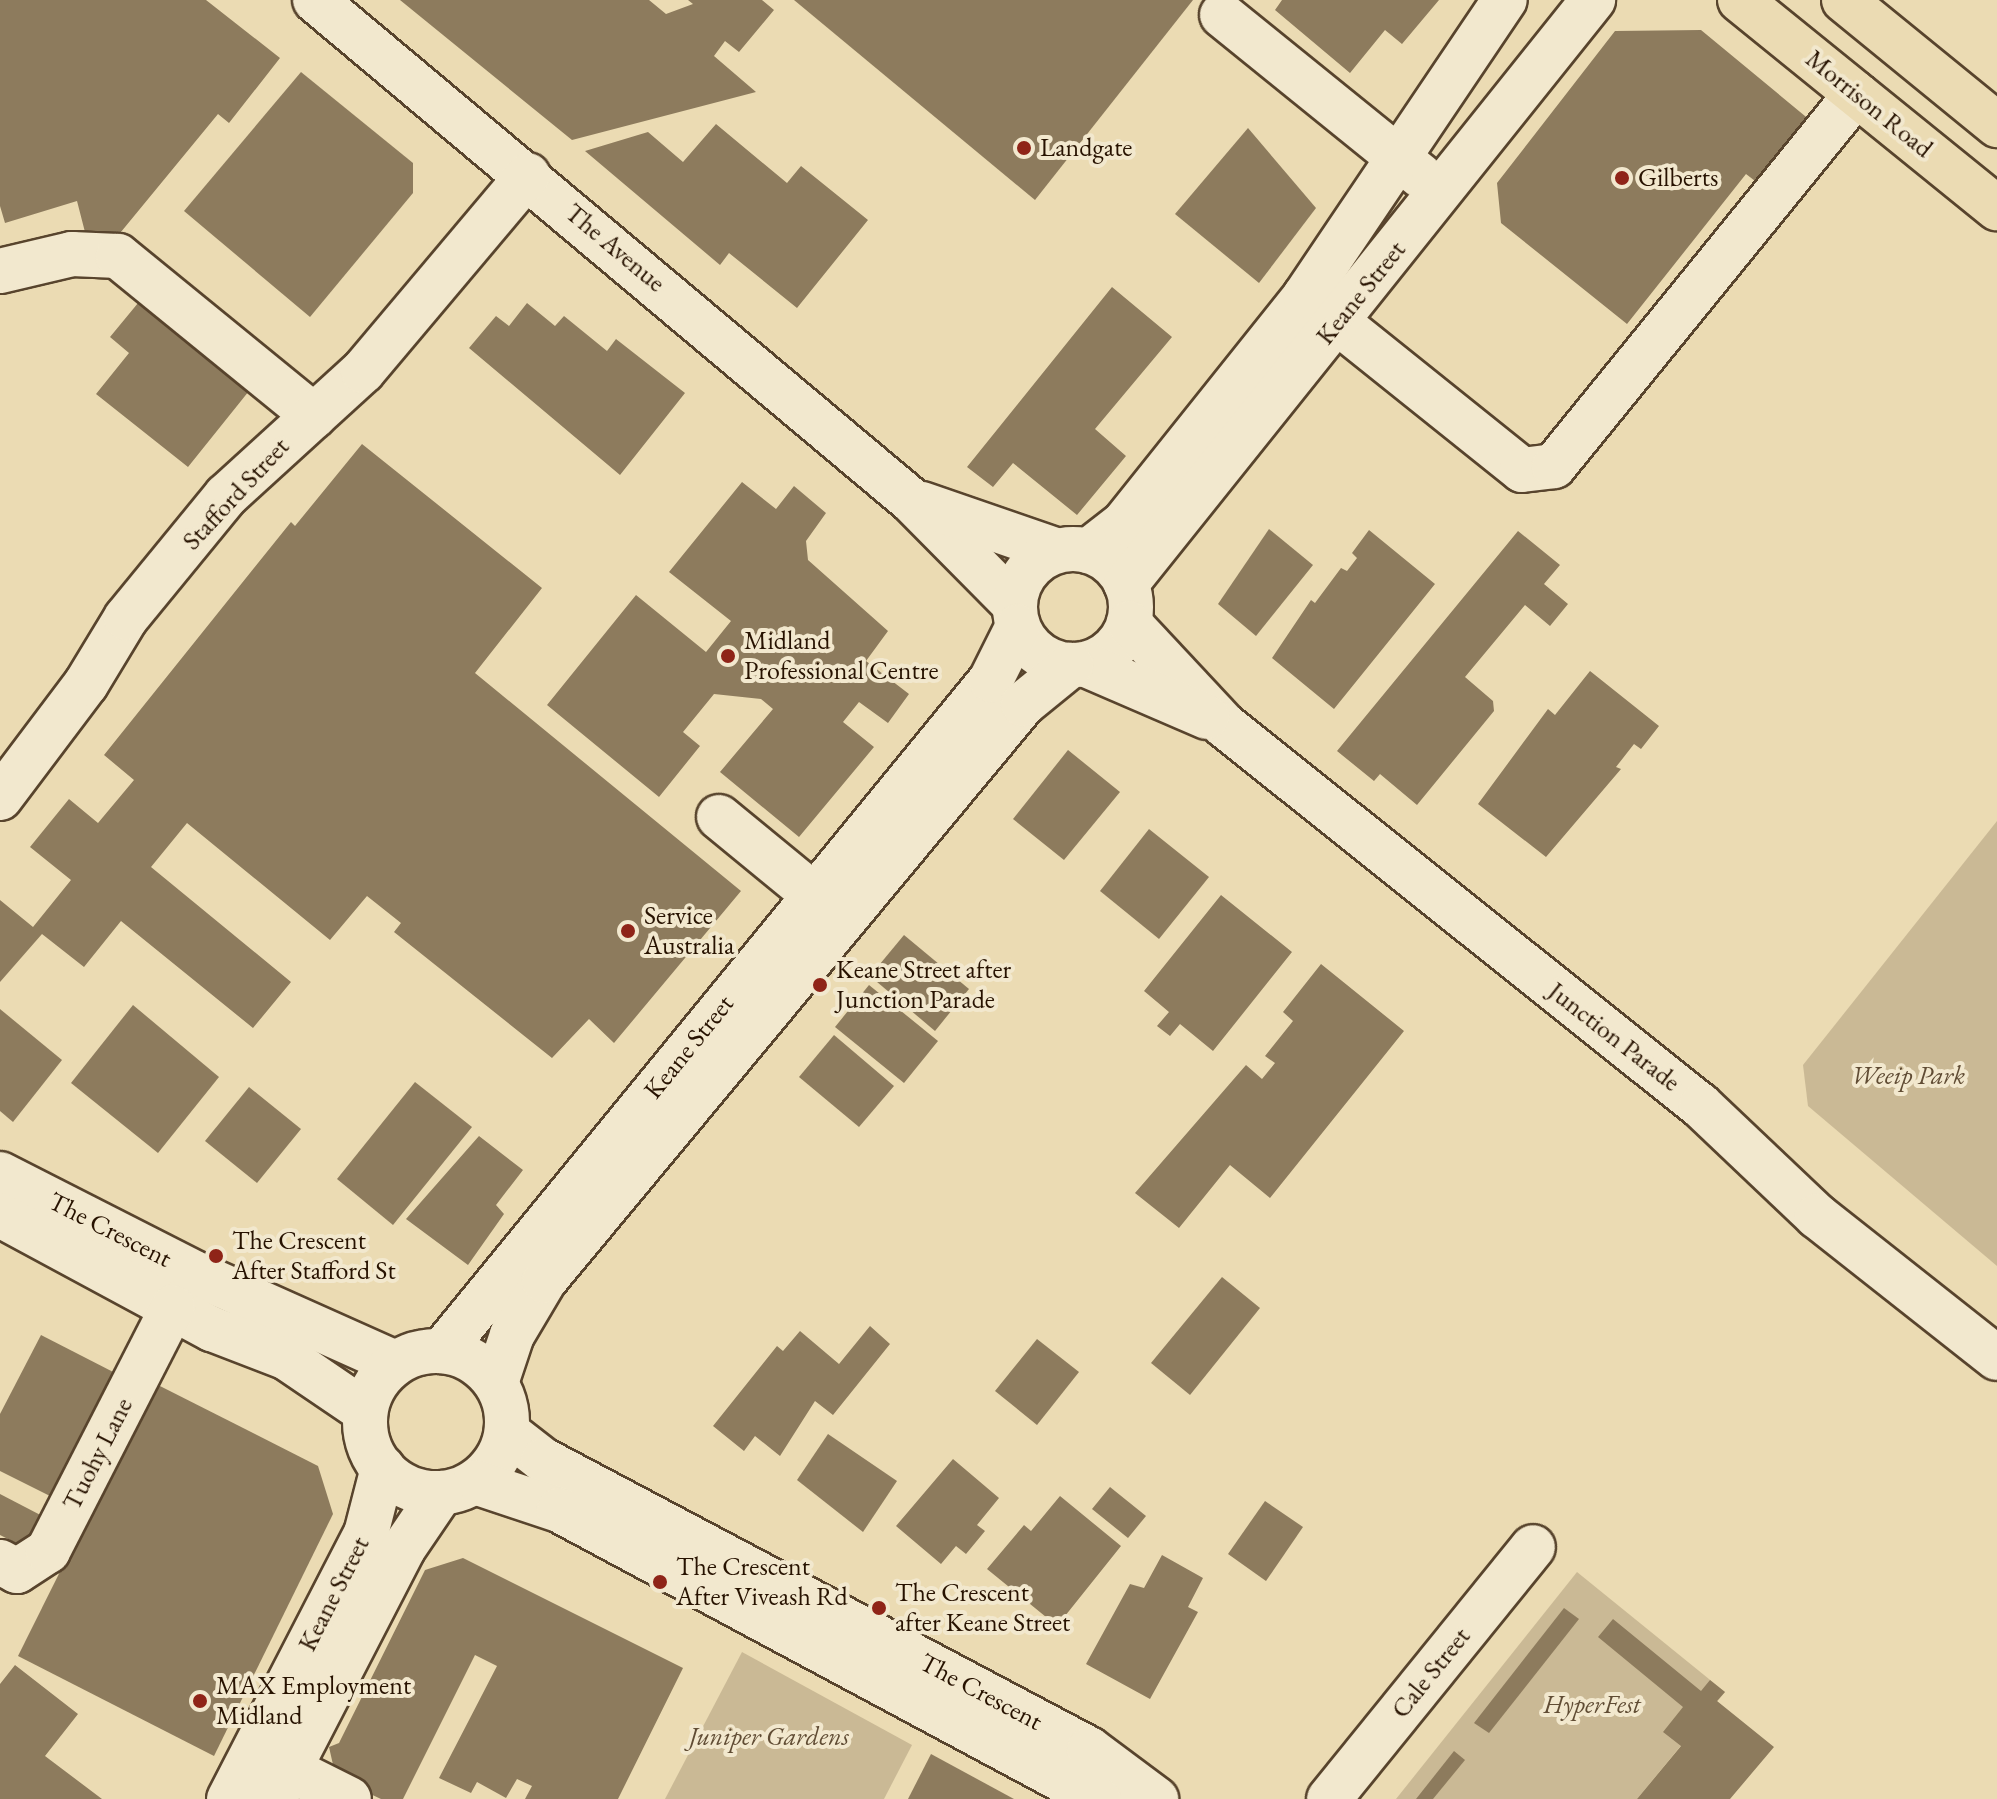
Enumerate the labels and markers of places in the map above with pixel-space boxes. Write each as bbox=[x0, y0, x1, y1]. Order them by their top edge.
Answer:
place label: Landgate bbox=[1040, 132, 1132, 164]
marker: Landgate bbox=[1015, 139, 1033, 157]
place label: Gilberts bbox=[1638, 162, 1718, 194]
marker: Gilberts bbox=[1613, 169, 1631, 187]
place label: Midland Professional Centre bbox=[744, 625, 939, 686]
marker: Midland Professional Centre bbox=[719, 647, 737, 665]
place label: Service Australia bbox=[644, 900, 734, 962]
marker: Service Australia bbox=[619, 922, 637, 940]
place label: Keane Street after Junction Parade bbox=[836, 954, 1011, 1016]
marker: Keane Street after Junction Parade bbox=[811, 976, 829, 994]
place label: The Crescent After Stafford St bbox=[232, 1225, 396, 1286]
marker: The Crescent After Stafford St bbox=[207, 1247, 225, 1265]
place label: The Crescent After Viveash Rd bbox=[676, 1551, 848, 1612]
marker: The Crescent After Viveash Rd bbox=[651, 1573, 669, 1591]
place label: The Crescent after Keane Street bbox=[895, 1577, 1070, 1638]
marker: The Crescent after Keane Street bbox=[870, 1599, 888, 1617]
place label: MAX Employment Midland bbox=[216, 1670, 411, 1732]
marker: MAX Employment Midland bbox=[191, 1692, 209, 1710]

